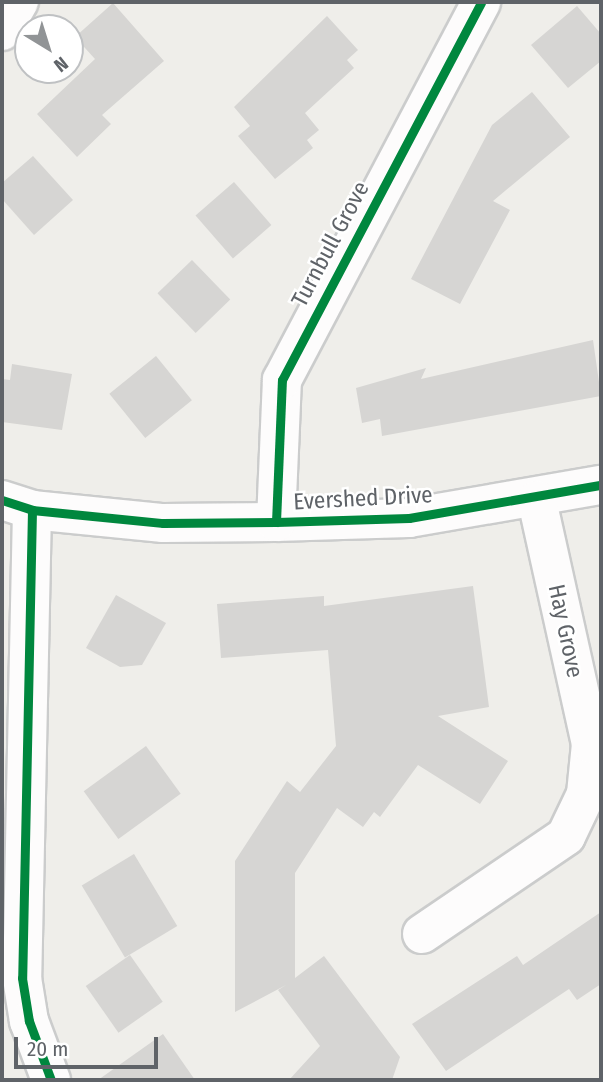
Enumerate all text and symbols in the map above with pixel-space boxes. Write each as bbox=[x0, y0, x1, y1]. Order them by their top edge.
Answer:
north arrow bbox=[14, 14, 84, 84]
text: N bbox=[49, 52, 73, 77]
street label: Turnbull Grove bbox=[285, 177, 375, 311]
street label: Evershed Drive bbox=[293, 481, 433, 515]
street label: Hay Grove bbox=[543, 582, 589, 680]
scale bar bbox=[18, 1023, 161, 1066]
text: 20 m bbox=[27, 1036, 68, 1062]

